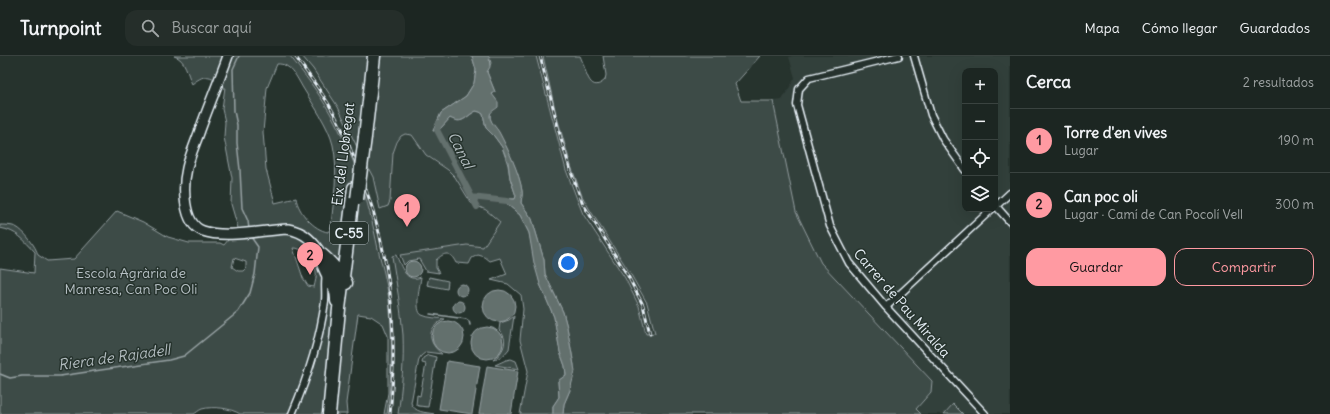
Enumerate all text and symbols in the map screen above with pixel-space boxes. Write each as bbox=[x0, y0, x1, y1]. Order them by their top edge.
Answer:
search box bbox=[125, 10, 405, 46]
text: Turnpoint bbox=[20, 16, 101, 40]
icon: search bbox=[139, 17, 161, 39]
text: Buscar aquí bbox=[171, 18, 252, 37]
text: Mapa bbox=[1085, 19, 1120, 37]
text: Cómo llegar bbox=[1142, 19, 1218, 37]
text: Guardados bbox=[1240, 19, 1310, 37]
map controls bbox=[962, 68, 998, 212]
button: + bbox=[962, 68, 998, 104]
text: Cerca bbox=[1026, 71, 1071, 93]
text: 2 resultados bbox=[1243, 74, 1314, 91]
street label: Eix del Llobregat bbox=[328, 101, 358, 206]
button: − bbox=[962, 104, 998, 140]
text: Torre d'en vives bbox=[1064, 123, 1167, 142]
water label: Canal bbox=[444, 128, 479, 174]
text: 1 bbox=[1036, 132, 1042, 149]
text: 190 m bbox=[1278, 132, 1314, 149]
button: locate bbox=[962, 140, 998, 176]
text: Lugar bbox=[1064, 142, 1098, 159]
button: layers bbox=[962, 176, 998, 212]
text: Can poc oli bbox=[1064, 187, 1138, 206]
pin: 1 bbox=[394, 194, 420, 227]
text: 2 bbox=[1035, 196, 1043, 213]
text: 300 m bbox=[1275, 196, 1314, 213]
text: Lugar · Camí de Can Pocolí Vell bbox=[1064, 206, 1243, 223]
road number: C-55 bbox=[330, 222, 368, 244]
pin: 2 bbox=[297, 242, 323, 275]
street label: Carrer de Pau Miralda bbox=[850, 245, 954, 361]
button: Guardar bbox=[1026, 248, 1166, 286]
button: Compartir bbox=[1174, 248, 1314, 286]
your location bbox=[558, 253, 578, 273]
park label: Escola Agrària de Manresa, Can Poc Oli bbox=[65, 264, 197, 298]
water label: Riera de Rajadell bbox=[57, 339, 174, 374]

